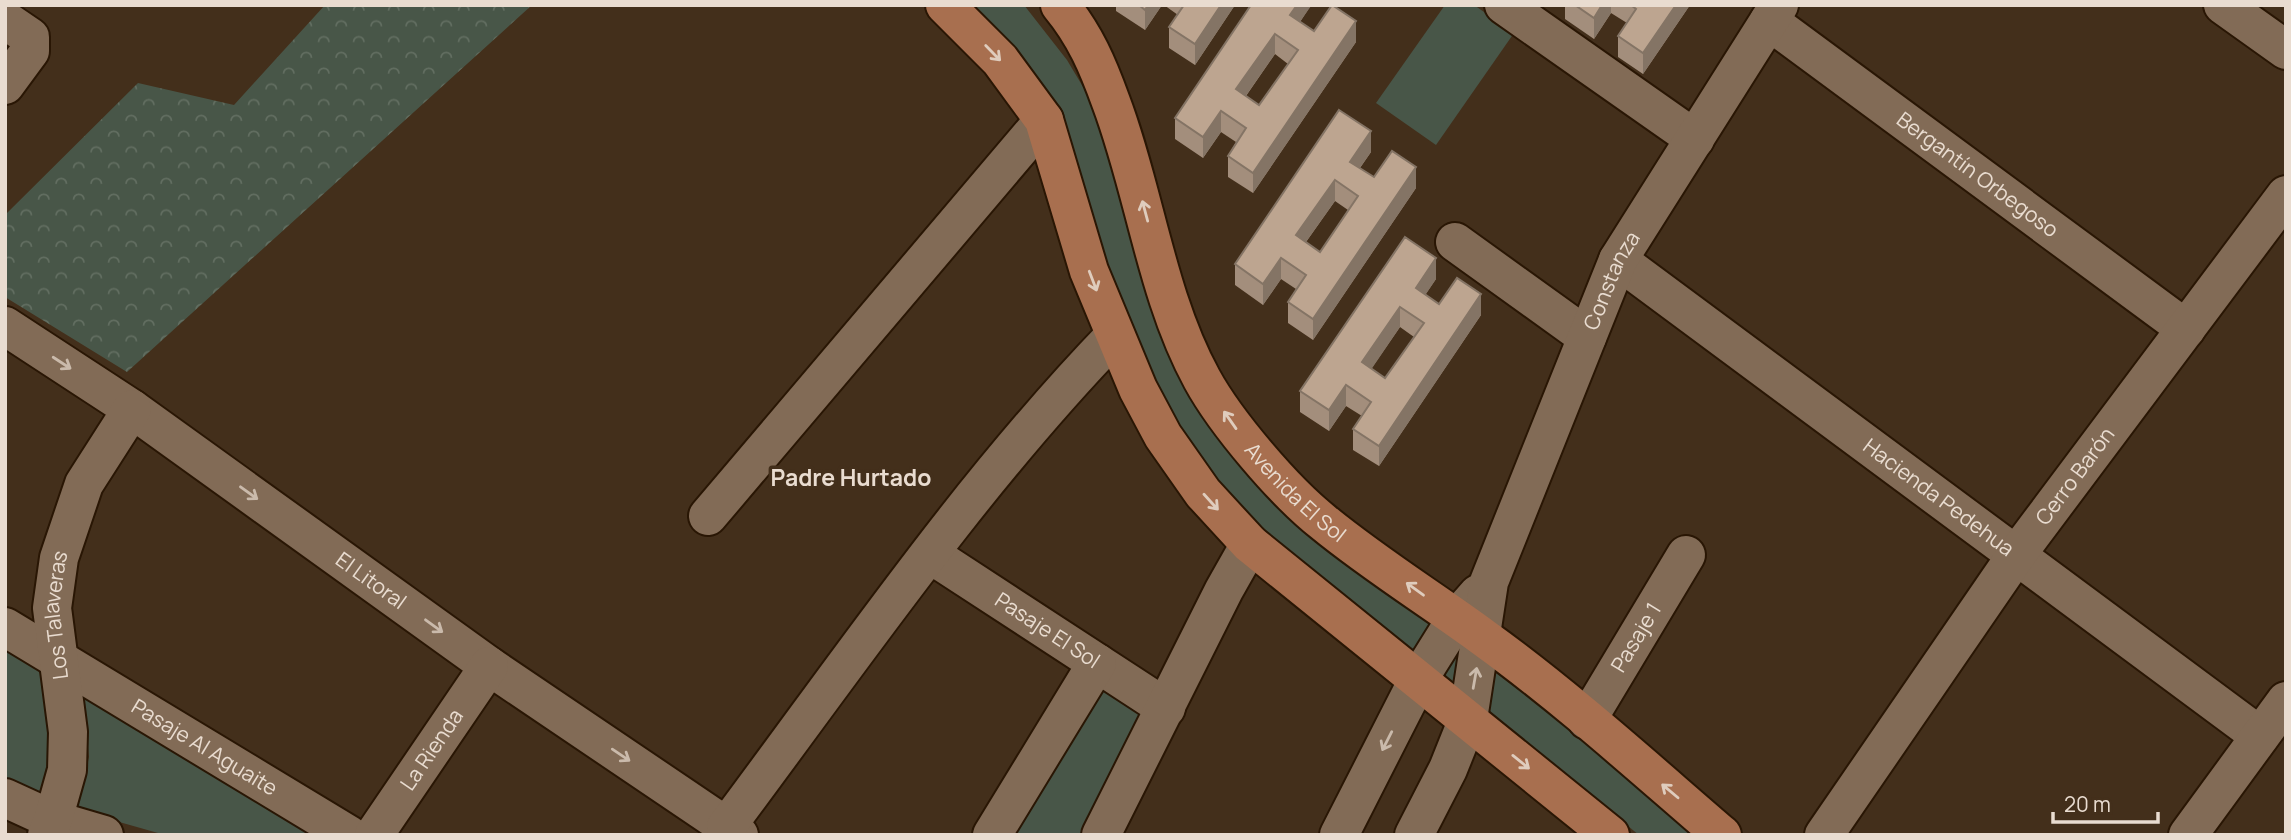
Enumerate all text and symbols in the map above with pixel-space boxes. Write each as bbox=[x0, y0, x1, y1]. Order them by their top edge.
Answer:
one-way arrow bbox=[985, 45, 1002, 62]
street label: Bergantín Orbegoso bbox=[1891, 105, 2065, 243]
one-way arrow bbox=[1138, 200, 1151, 223]
street label: Constanza bbox=[1576, 226, 1646, 334]
one-way arrow bbox=[1088, 269, 1101, 291]
one-way arrow bbox=[52, 356, 71, 370]
one-way arrow bbox=[1223, 411, 1237, 430]
street label: Cerro Barón bbox=[2029, 421, 2120, 530]
street label: Hacienda Pedehua bbox=[1858, 432, 2020, 562]
street label: Avenida El Sol bbox=[1239, 436, 1352, 548]
district label: Padre Hurtado bbox=[771, 461, 931, 493]
one-way arrow bbox=[239, 486, 258, 500]
one-way arrow bbox=[1203, 493, 1219, 511]
street label: El Litoral bbox=[330, 545, 412, 615]
street label: Los Talaveras bbox=[36, 546, 74, 681]
one-way arrow bbox=[1406, 582, 1425, 596]
street label: Pasaje El Sol bbox=[990, 585, 1106, 674]
street label: Pasaje 1 bbox=[1604, 597, 1667, 677]
one-way arrow bbox=[424, 619, 443, 633]
one-way arrow bbox=[1469, 667, 1482, 690]
street label: Pasaje Al Aguaite bbox=[127, 692, 283, 802]
street label: La Rienda bbox=[393, 703, 469, 796]
one-way arrow bbox=[1380, 730, 1394, 750]
one-way arrow bbox=[611, 748, 630, 762]
one-way arrow bbox=[1512, 754, 1530, 770]
scale bar bbox=[2053, 780, 2158, 824]
one-way arrow bbox=[1661, 783, 1679, 799]
text: 20 m bbox=[2064, 790, 2111, 818]

